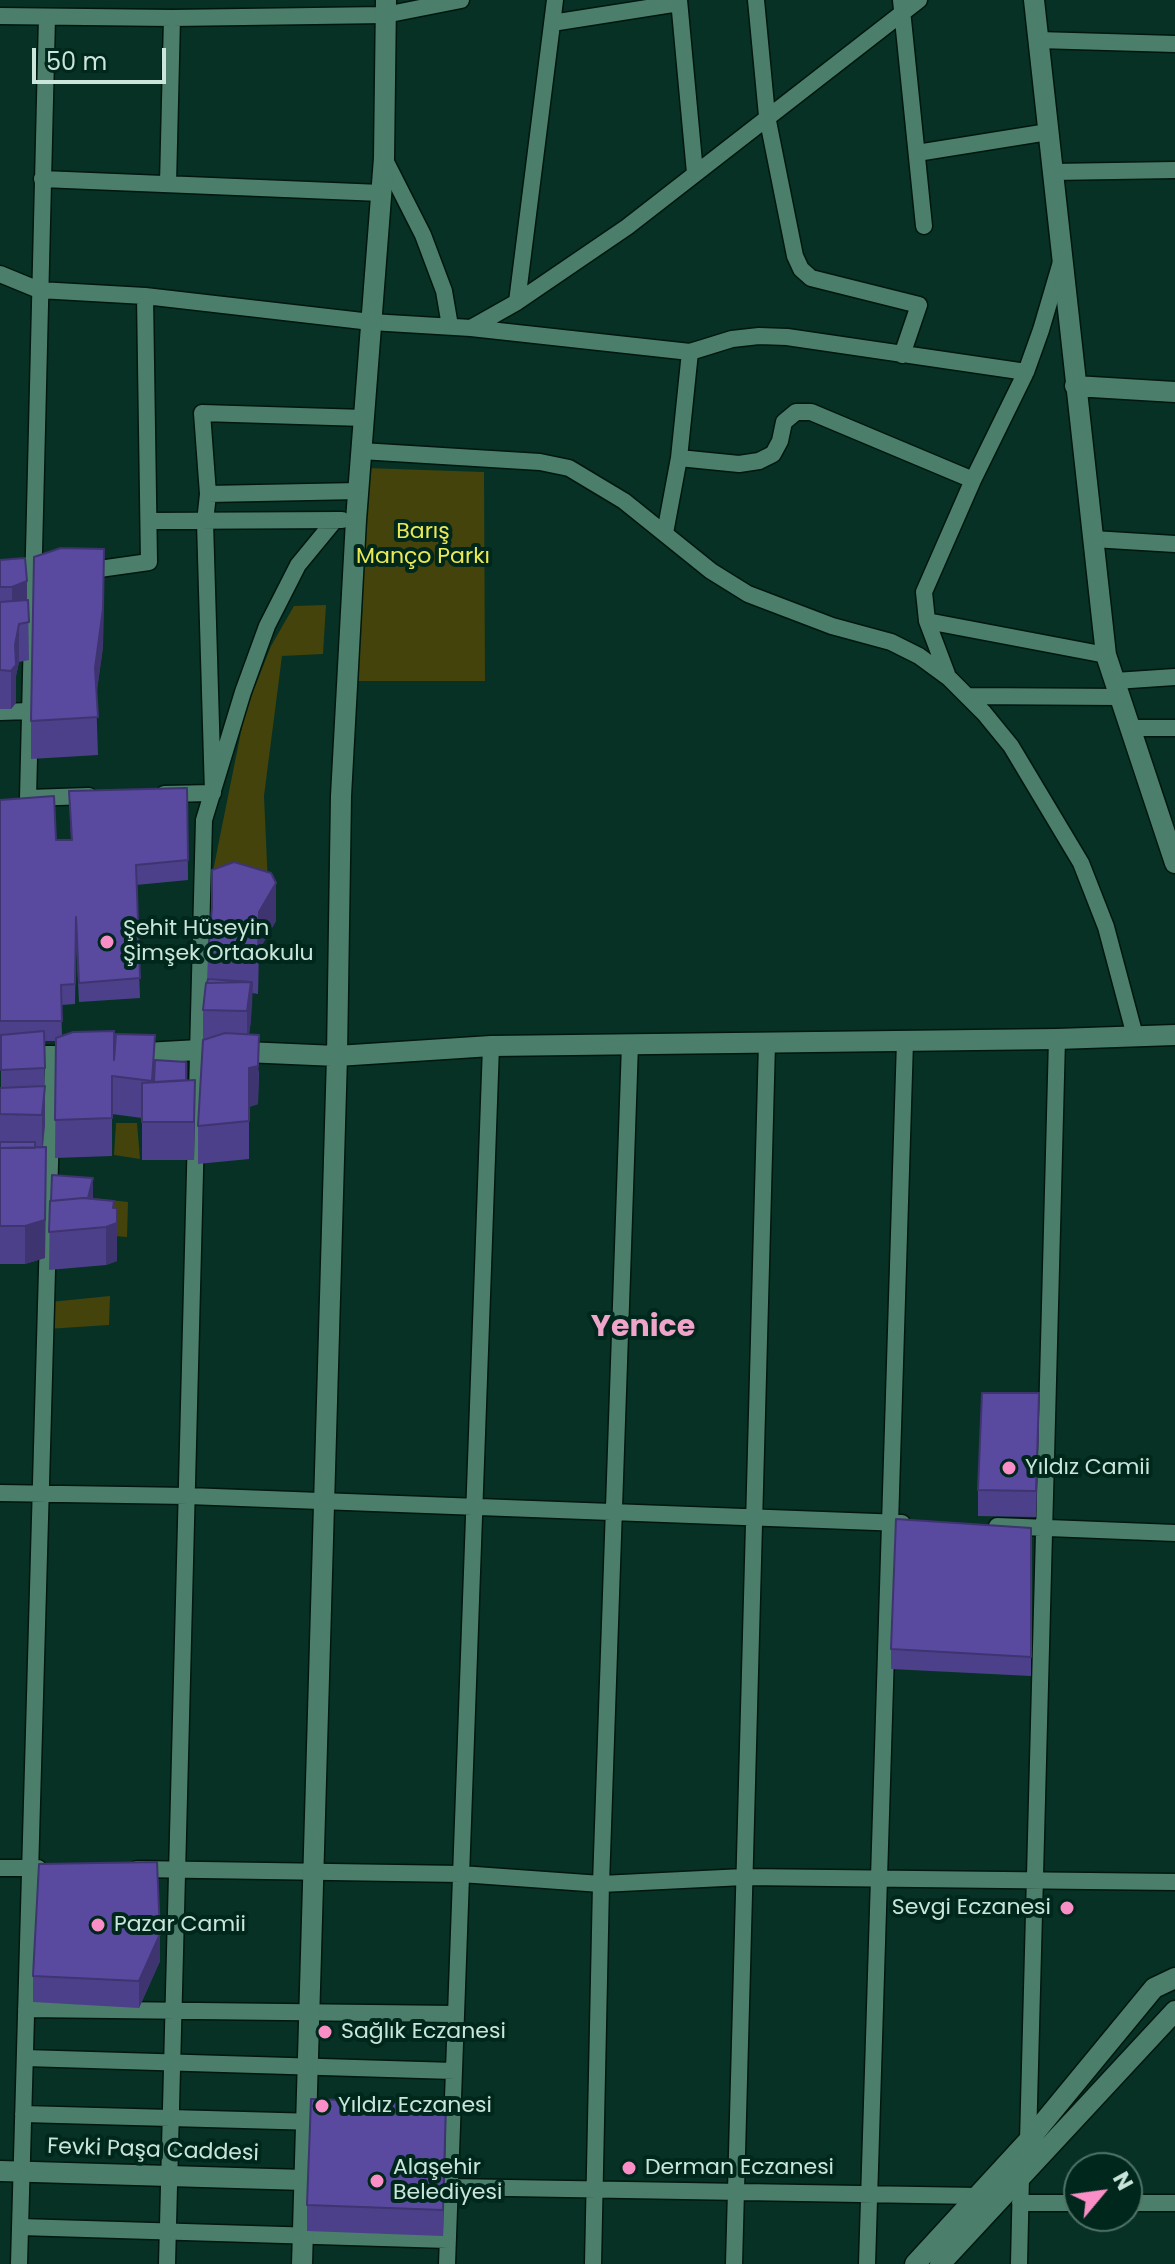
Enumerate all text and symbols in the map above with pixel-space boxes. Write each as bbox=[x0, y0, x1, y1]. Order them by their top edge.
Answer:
scale bar bbox=[36, 32, 170, 82]
text: 50 m bbox=[46, 45, 107, 78]
park label: Barış Manço Parkı bbox=[356, 519, 490, 570]
place label: Şehit Hüseyin Şimşek Ortaokulu bbox=[123, 916, 314, 968]
marker: Şehit Hüseyin Şimşek Ortaokulu bbox=[98, 933, 116, 951]
district label: Yenice bbox=[591, 1310, 695, 1346]
place label: Yıldız Camii bbox=[1025, 1455, 1150, 1481]
marker: Yıldız Camii bbox=[1000, 1459, 1018, 1477]
place label: Sevgi Eczanesi bbox=[892, 1895, 1051, 1921]
marker: Sevgi Eczanesi bbox=[1058, 1899, 1076, 1917]
place label: Pazar Camii bbox=[114, 1912, 246, 1938]
marker: Pazar Camii bbox=[89, 1916, 107, 1934]
place label: Sağlık Eczanesi bbox=[341, 2019, 506, 2045]
marker: Sağlık Eczanesi bbox=[316, 2023, 334, 2041]
place label: Yıldız Eczanesi bbox=[338, 2093, 492, 2119]
marker: Yıldız Eczanesi bbox=[313, 2097, 331, 2115]
street label: Fevki Paşa Caddesi bbox=[47, 2134, 259, 2168]
north arrow bbox=[1063, 2152, 1143, 2232]
place label: Alaşehir Belediyesi bbox=[393, 2155, 502, 2206]
place label: Derman Eczanesi bbox=[645, 2155, 834, 2181]
marker: Derman Eczanesi bbox=[620, 2159, 638, 2177]
text: N bbox=[1105, 2166, 1140, 2196]
marker: Alaşehir Belediyesi bbox=[368, 2172, 386, 2190]

